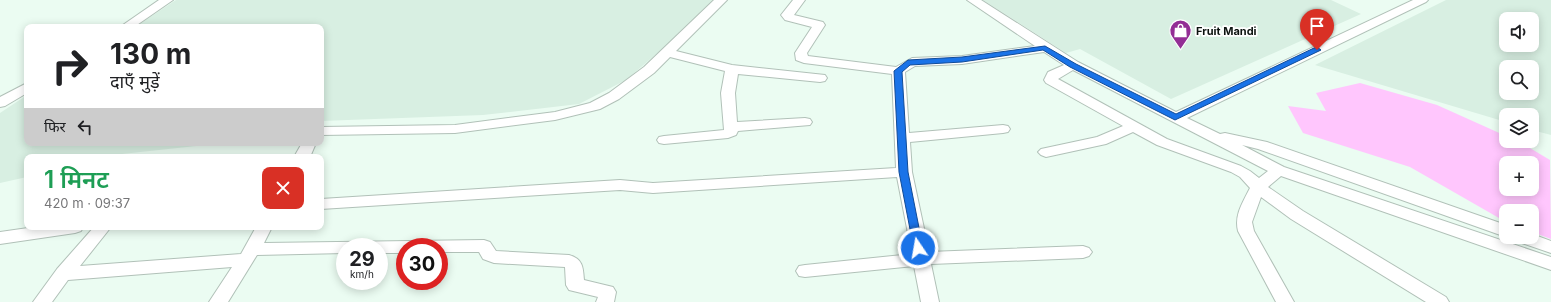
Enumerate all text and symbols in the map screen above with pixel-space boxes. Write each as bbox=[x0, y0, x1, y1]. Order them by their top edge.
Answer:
pin bbox=[1300, 9, 1334, 50]
map controls bbox=[1499, 12, 1539, 244]
button: sound bbox=[1499, 12, 1539, 52]
icon: arrive bbox=[1306, 15, 1328, 37]
shop icon: Fruit Mandi bbox=[1168, 18, 1194, 51]
place label: Fruit Mandi bbox=[1196, 24, 1257, 38]
text: 130 m bbox=[110, 37, 191, 71]
icon: right bbox=[44, 40, 96, 92]
button: search bbox=[1499, 60, 1539, 100]
text: दाएँ मुड़ें bbox=[110, 71, 160, 92]
button: layers bbox=[1499, 108, 1539, 148]
icon: left bbox=[74, 116, 96, 138]
text: फिर bbox=[44, 117, 66, 136]
button: + bbox=[1499, 156, 1539, 196]
text: 1 मिनट bbox=[44, 165, 109, 194]
button: close bbox=[262, 167, 304, 209]
text: 420 m · 09:37 bbox=[44, 195, 130, 211]
button: − bbox=[1499, 204, 1539, 244]
position arrow bbox=[897, 227, 939, 269]
speed limit sign: 30 bbox=[396, 238, 448, 290]
text: 29 bbox=[349, 247, 375, 271]
text: km/h bbox=[350, 268, 374, 280]

